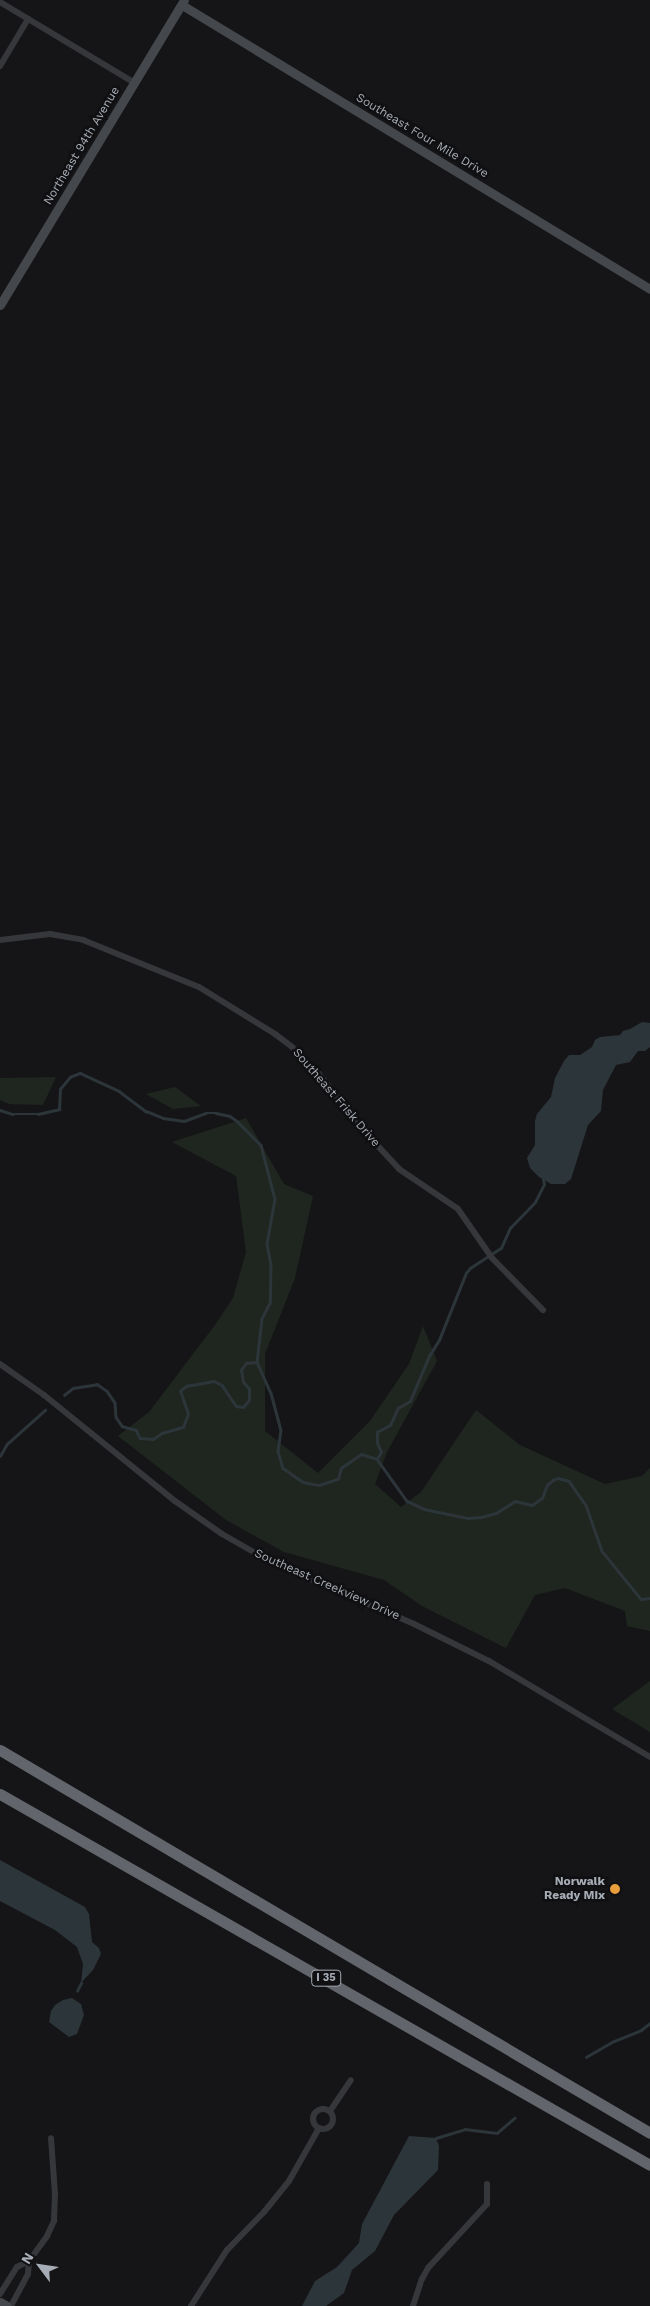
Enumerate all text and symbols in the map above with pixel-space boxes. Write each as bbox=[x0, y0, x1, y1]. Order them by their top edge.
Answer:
street label: Northeast 94th Avenue bbox=[41, 84, 123, 208]
street label: Southeast Four Mile Drive bbox=[353, 91, 491, 181]
street label: Southeast Frisk Drive bbox=[289, 1046, 383, 1150]
street label: Southeast Creekview Drive bbox=[252, 1546, 402, 1624]
place label: Norwalk Ready Mix bbox=[544, 1875, 605, 1903]
marker: Norwalk Ready Mix bbox=[609, 1883, 621, 1895]
road number: I 35 bbox=[311, 1970, 341, 1986]
north arrow bbox=[15, 2241, 65, 2291]
text: N bbox=[18, 2250, 37, 2267]

